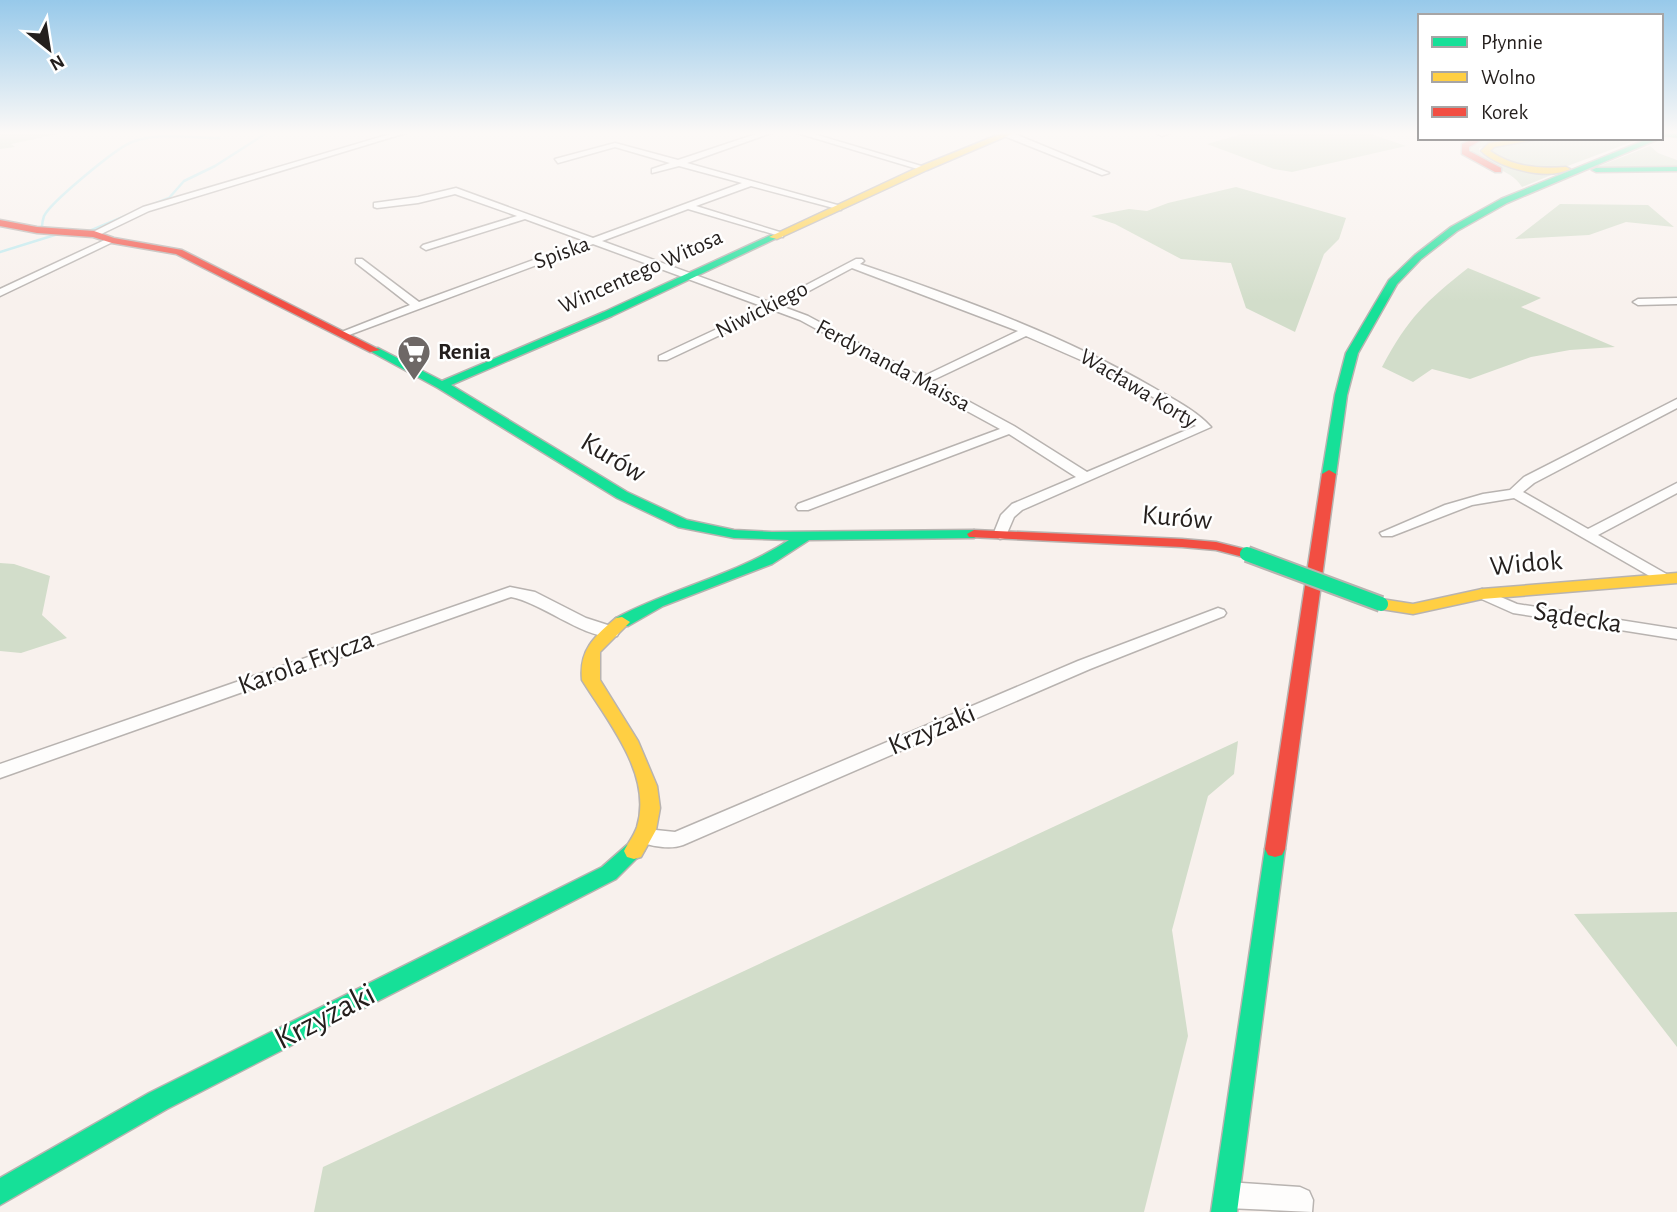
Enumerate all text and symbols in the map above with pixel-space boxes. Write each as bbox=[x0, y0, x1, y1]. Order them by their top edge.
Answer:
north arrow bbox=[14, 14, 84, 84]
legend bbox=[1418, 14, 1663, 140]
text: Płynnie bbox=[1481, 32, 1543, 53]
text: N bbox=[46, 51, 67, 74]
text: Wolno bbox=[1481, 67, 1535, 88]
text: Korek bbox=[1481, 102, 1529, 123]
street label: Wincentego Witosa bbox=[556, 226, 726, 318]
street label: Spiska bbox=[531, 232, 593, 274]
street label: Niwickiego bbox=[712, 277, 812, 343]
street label: Ferdynanda Maissa bbox=[812, 316, 974, 416]
supermarket icon: Renia bbox=[395, 333, 433, 382]
place label: Renia bbox=[438, 341, 491, 364]
street label: Wacława Korty bbox=[1075, 345, 1201, 433]
street label: Kurów bbox=[576, 428, 650, 488]
street label: Kurów bbox=[1141, 501, 1213, 535]
street label: Widok bbox=[1489, 547, 1564, 581]
street label: Sądecka bbox=[1532, 597, 1624, 639]
street label: Karola Frycza bbox=[234, 625, 378, 700]
street label: Krzyżaki bbox=[884, 699, 980, 761]
street label: Krzyżaki bbox=[269, 978, 381, 1056]

